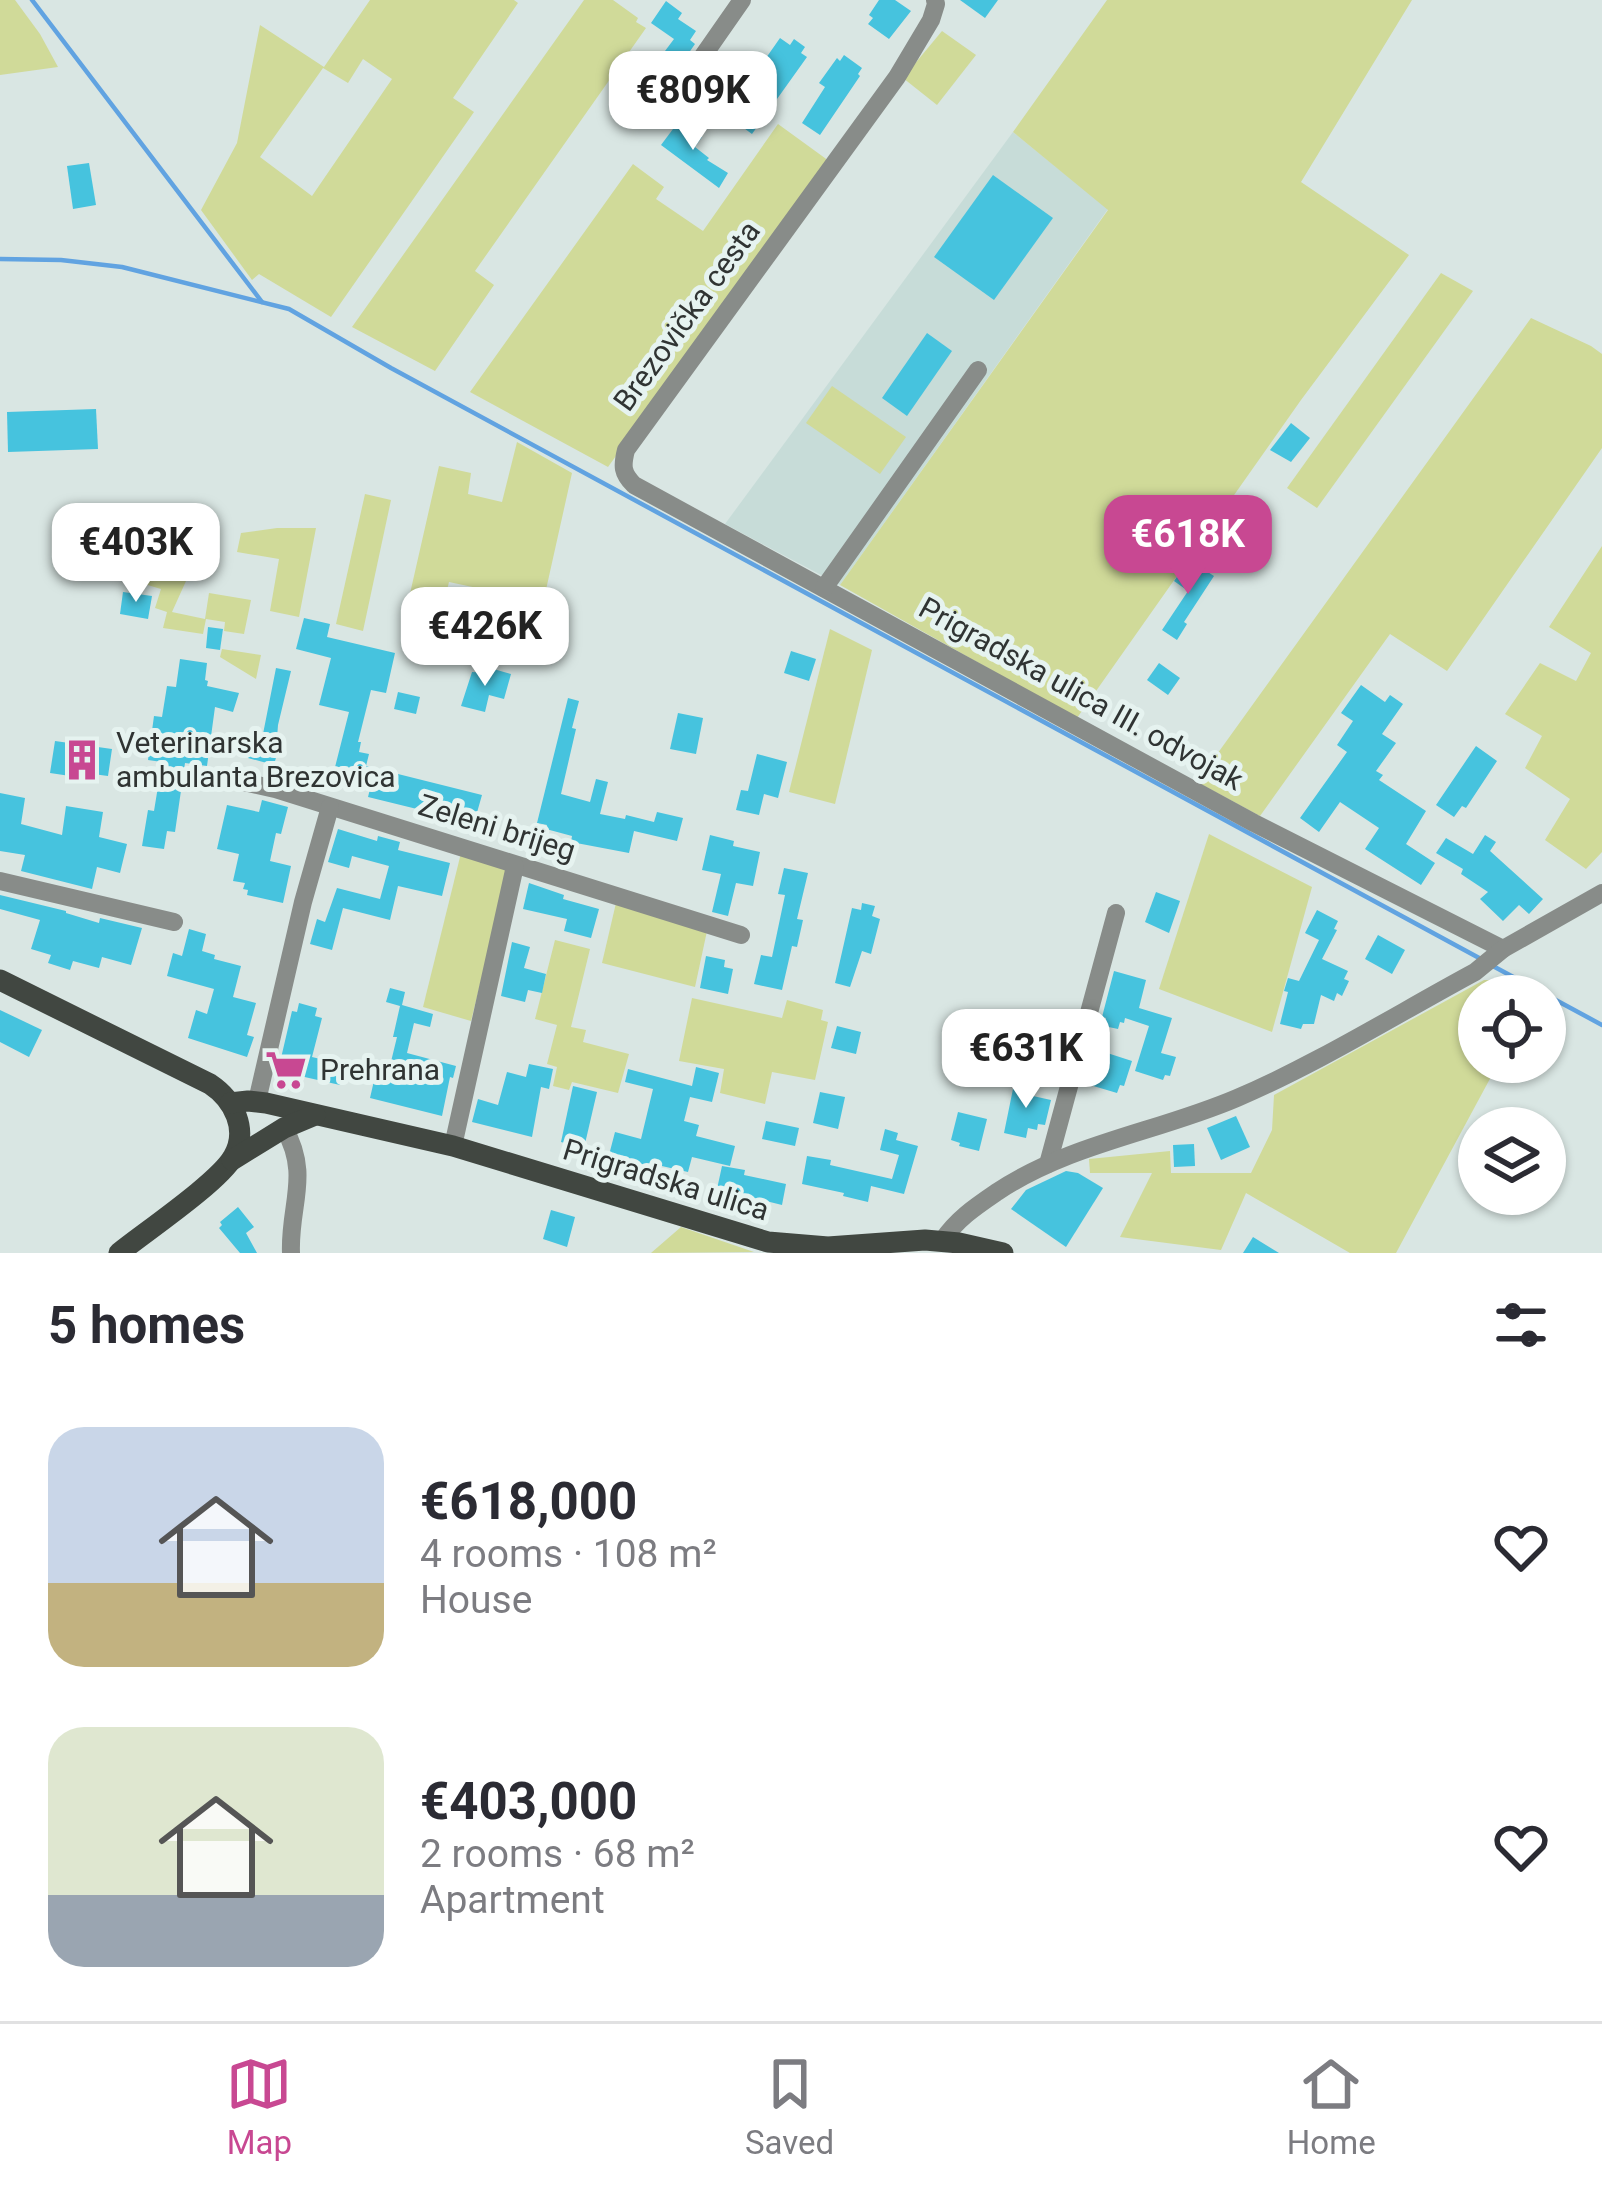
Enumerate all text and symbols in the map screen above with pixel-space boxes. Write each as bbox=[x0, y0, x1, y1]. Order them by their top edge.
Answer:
pin: €809K bbox=[609, 51, 777, 153]
text: €809K bbox=[636, 67, 750, 113]
street label: Brezovička cesta bbox=[606, 214, 767, 417]
pin: €618K bbox=[1104, 495, 1272, 597]
pin: €403K bbox=[52, 503, 220, 605]
text: €618K bbox=[1131, 511, 1245, 557]
text: €403K bbox=[79, 519, 193, 565]
pin: €426K bbox=[401, 587, 569, 689]
street label: Prigradska ulica III. odvojak bbox=[913, 590, 1250, 798]
text: €426K bbox=[428, 603, 542, 649]
place label: Veterinarska ambulanta Brezovica bbox=[116, 725, 396, 794]
building icon: Veterinarska ambulanta Brezovica bbox=[59, 737, 105, 783]
street label: Zeleni brijeg bbox=[414, 787, 580, 868]
map controls bbox=[1458, 975, 1566, 1215]
button: locate bbox=[1458, 975, 1566, 1083]
pin: €631K bbox=[942, 1009, 1110, 1111]
text: €631K bbox=[969, 1025, 1083, 1071]
supermarket icon: Prehrana bbox=[263, 1047, 309, 1093]
place label: Prehrana bbox=[320, 1052, 440, 1087]
button: layers bbox=[1458, 1107, 1566, 1215]
street label: Prigradska ulica bbox=[559, 1132, 773, 1227]
icon: filters bbox=[1488, 1292, 1554, 1358]
text: 5 homes bbox=[48, 1296, 245, 1355]
text: €618,000 bbox=[420, 1472, 637, 1531]
icon: home bbox=[144, 1475, 288, 1619]
icon: heart bbox=[1488, 1514, 1554, 1580]
text: 4 rooms · 108 m² bbox=[420, 1531, 717, 1577]
text: House bbox=[420, 1577, 532, 1623]
text: €403,000 bbox=[420, 1772, 637, 1831]
icon: home bbox=[144, 1775, 288, 1919]
icon: heart bbox=[1488, 1814, 1554, 1880]
text: 2 rooms · 68 m² bbox=[420, 1831, 695, 1877]
text: Apartment bbox=[420, 1877, 605, 1923]
tab: Map bbox=[226, 2051, 292, 2162]
tab: Saved bbox=[745, 2051, 834, 2162]
tab: Home bbox=[1287, 2051, 1376, 2162]

